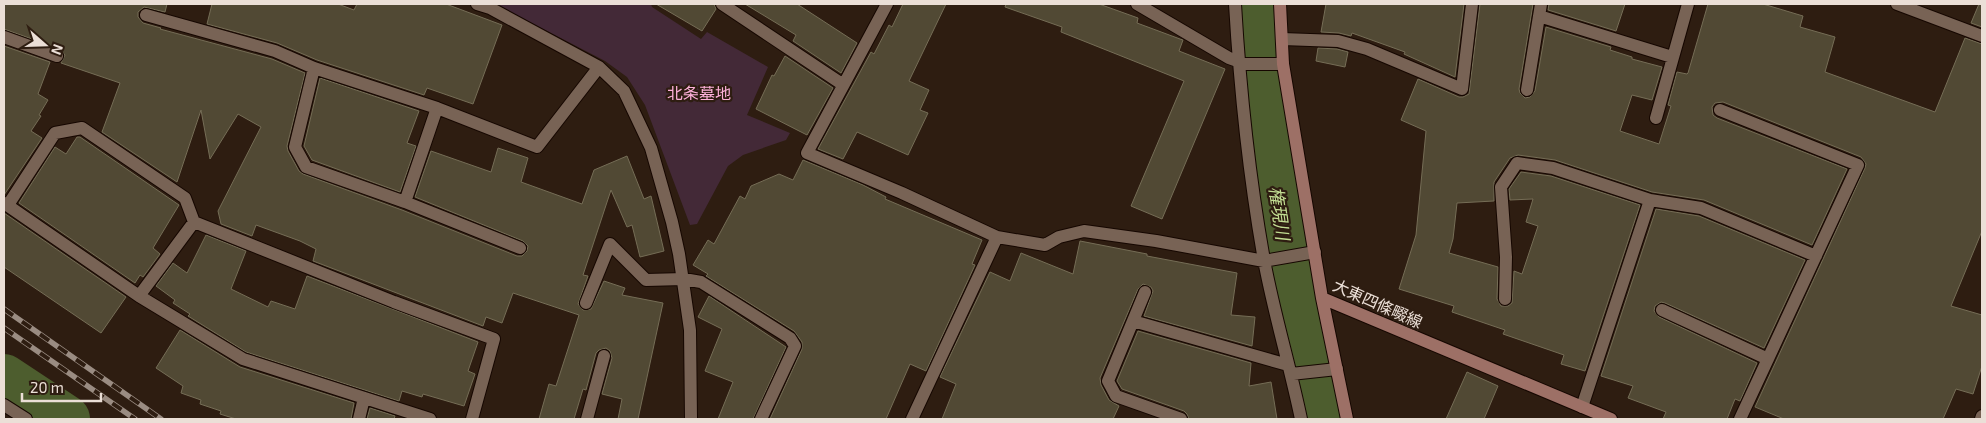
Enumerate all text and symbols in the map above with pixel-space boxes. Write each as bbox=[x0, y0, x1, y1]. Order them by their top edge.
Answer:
north arrow bbox=[20, 20, 70, 70]
text: N bbox=[48, 42, 67, 57]
park label: 北条墓地 bbox=[667, 83, 731, 102]
water label: 権現川 bbox=[1265, 185, 1295, 243]
street label: 大東四條畷線 bbox=[1330, 275, 1426, 331]
scale bar bbox=[22, 370, 101, 402]
text: 20 m bbox=[30, 378, 64, 396]

